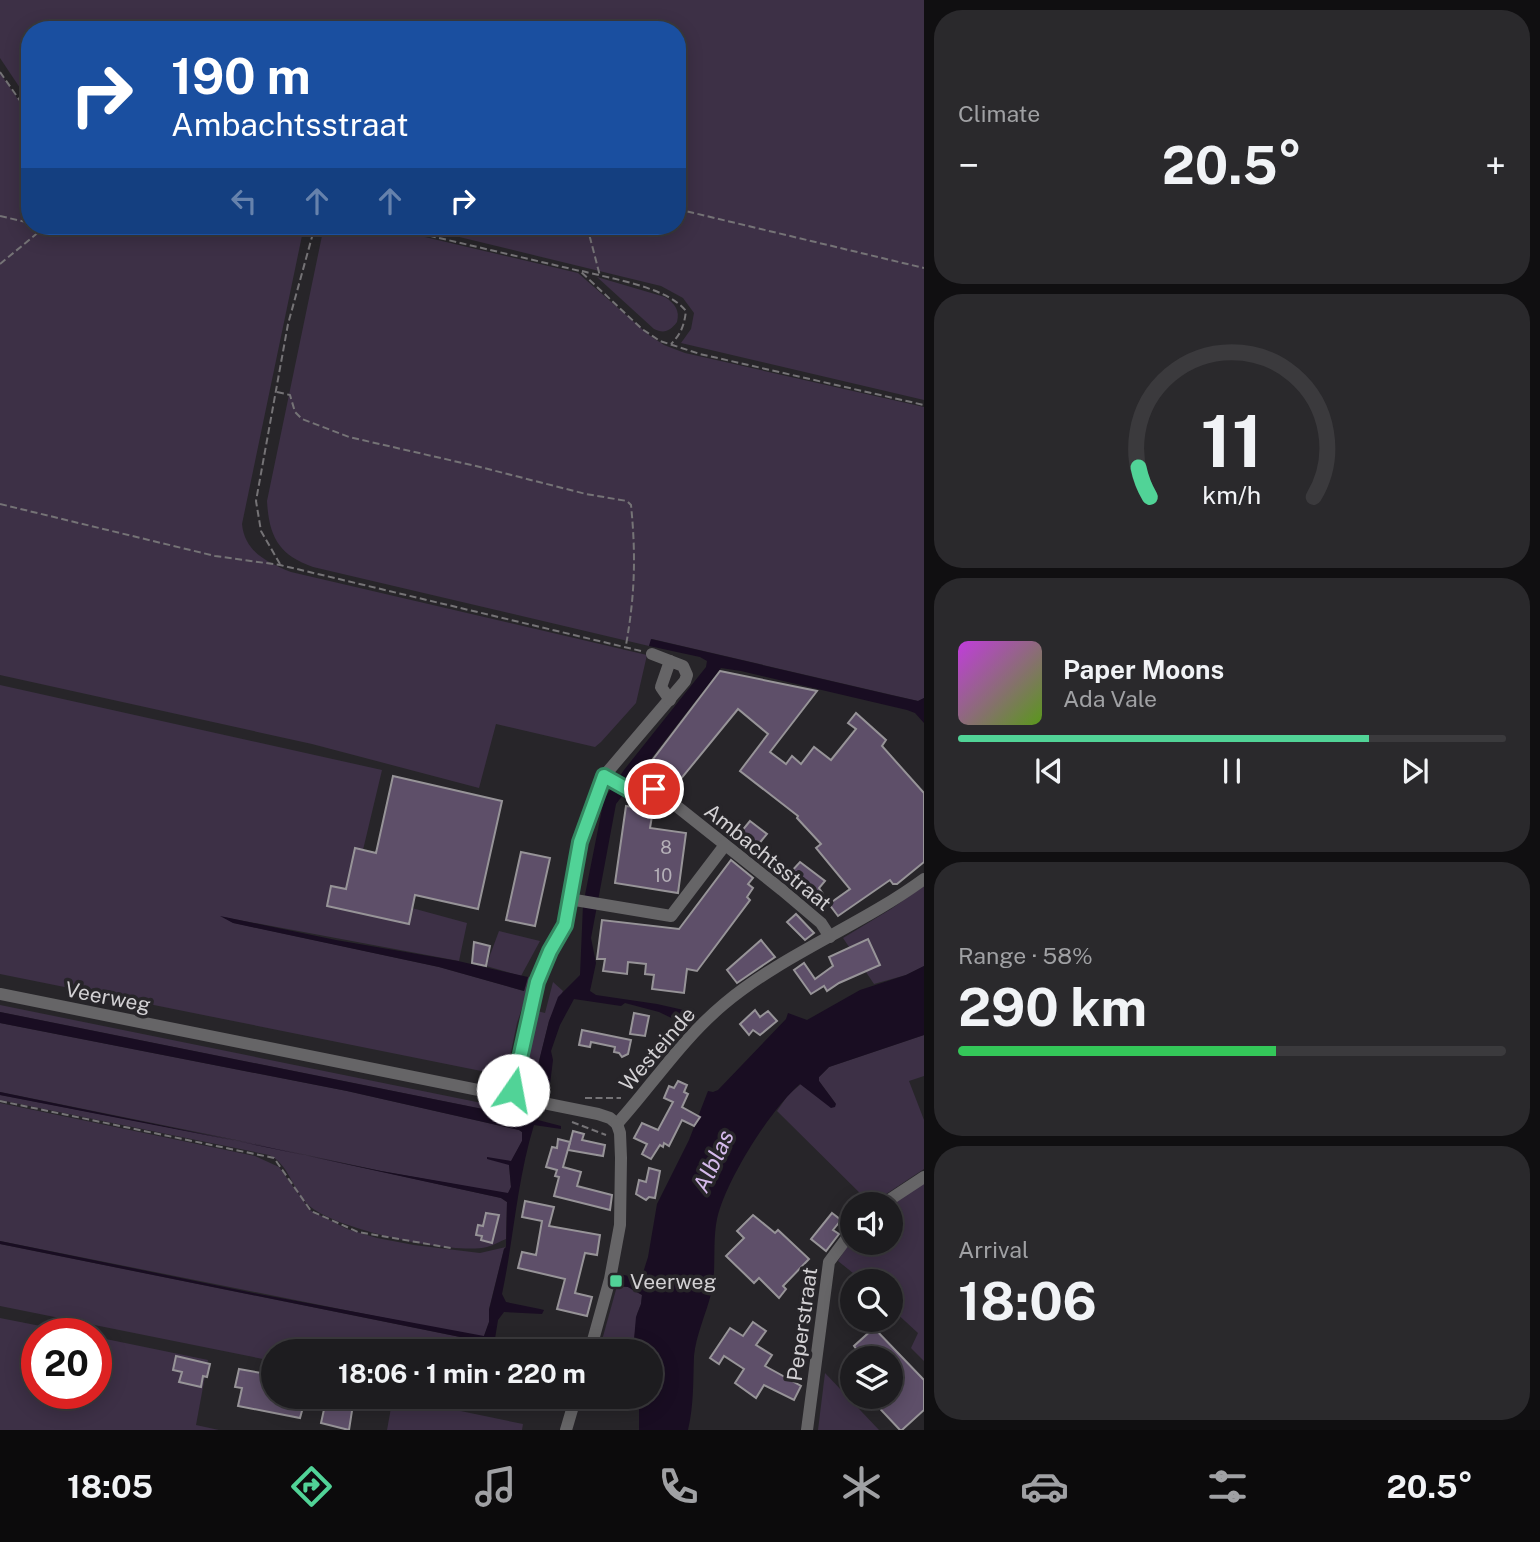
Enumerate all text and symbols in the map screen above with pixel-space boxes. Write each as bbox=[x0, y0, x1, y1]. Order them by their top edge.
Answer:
text: 190 m bbox=[171, 47, 311, 105]
icon: right bbox=[56, 49, 147, 140]
text: Climate bbox=[958, 100, 1040, 127]
text: Ambachtsstraat bbox=[171, 106, 409, 143]
text: 20.5° bbox=[1162, 135, 1302, 196]
text: − bbox=[958, 143, 979, 188]
text: + bbox=[1485, 143, 1506, 188]
icon: left bbox=[225, 182, 263, 220]
icon: ahead bbox=[298, 182, 336, 220]
icon: ahead bbox=[371, 182, 409, 220]
icon: right bbox=[444, 182, 482, 220]
text: 11 bbox=[1201, 398, 1263, 483]
text: km/h bbox=[1203, 480, 1261, 510]
text: Paper Moons bbox=[1063, 654, 1224, 685]
text: Ada Vale bbox=[1063, 685, 1157, 712]
icon: previous bbox=[1030, 752, 1068, 790]
icon: pause bbox=[1213, 752, 1251, 790]
icon: next bbox=[1396, 752, 1434, 790]
pin bbox=[624, 759, 684, 819]
icon: arrive bbox=[635, 770, 673, 808]
street label: Ambachtsstraat bbox=[700, 798, 836, 916]
house number: 8 bbox=[660, 837, 672, 858]
house number: 10 bbox=[654, 865, 672, 886]
text: Range · 58% bbox=[958, 942, 1093, 969]
street label: Veerweg bbox=[63, 976, 153, 1018]
text: 290 km bbox=[958, 977, 1147, 1038]
street label: Westeinde bbox=[614, 1002, 700, 1096]
position arrow bbox=[476, 1053, 550, 1127]
water label: Alblas bbox=[687, 1126, 739, 1196]
map controls bbox=[840, 1192, 903, 1409]
button: sound bbox=[840, 1192, 903, 1255]
text: Arrival bbox=[958, 1236, 1029, 1263]
street label: Peperstraat bbox=[782, 1265, 822, 1383]
place label: Veerweg bbox=[630, 1269, 717, 1294]
button: search bbox=[840, 1269, 903, 1332]
text: 18:06 bbox=[958, 1271, 1097, 1332]
marker: Veerweg bbox=[608, 1273, 624, 1289]
speed limit sign: 20 bbox=[21, 1318, 112, 1409]
button: layers bbox=[840, 1346, 903, 1409]
text: 18:06 · 1 min · 220 m bbox=[338, 1358, 586, 1389]
icon: directions bbox=[287, 1462, 336, 1511]
icon: music bbox=[471, 1462, 520, 1511]
icon: phone bbox=[654, 1462, 703, 1511]
icon: climate bbox=[837, 1462, 886, 1511]
icon: car bbox=[1020, 1462, 1069, 1511]
icon: filters bbox=[1203, 1462, 1252, 1511]
text: 18:05 bbox=[67, 1468, 153, 1505]
text: 20.5° bbox=[1387, 1468, 1473, 1505]

